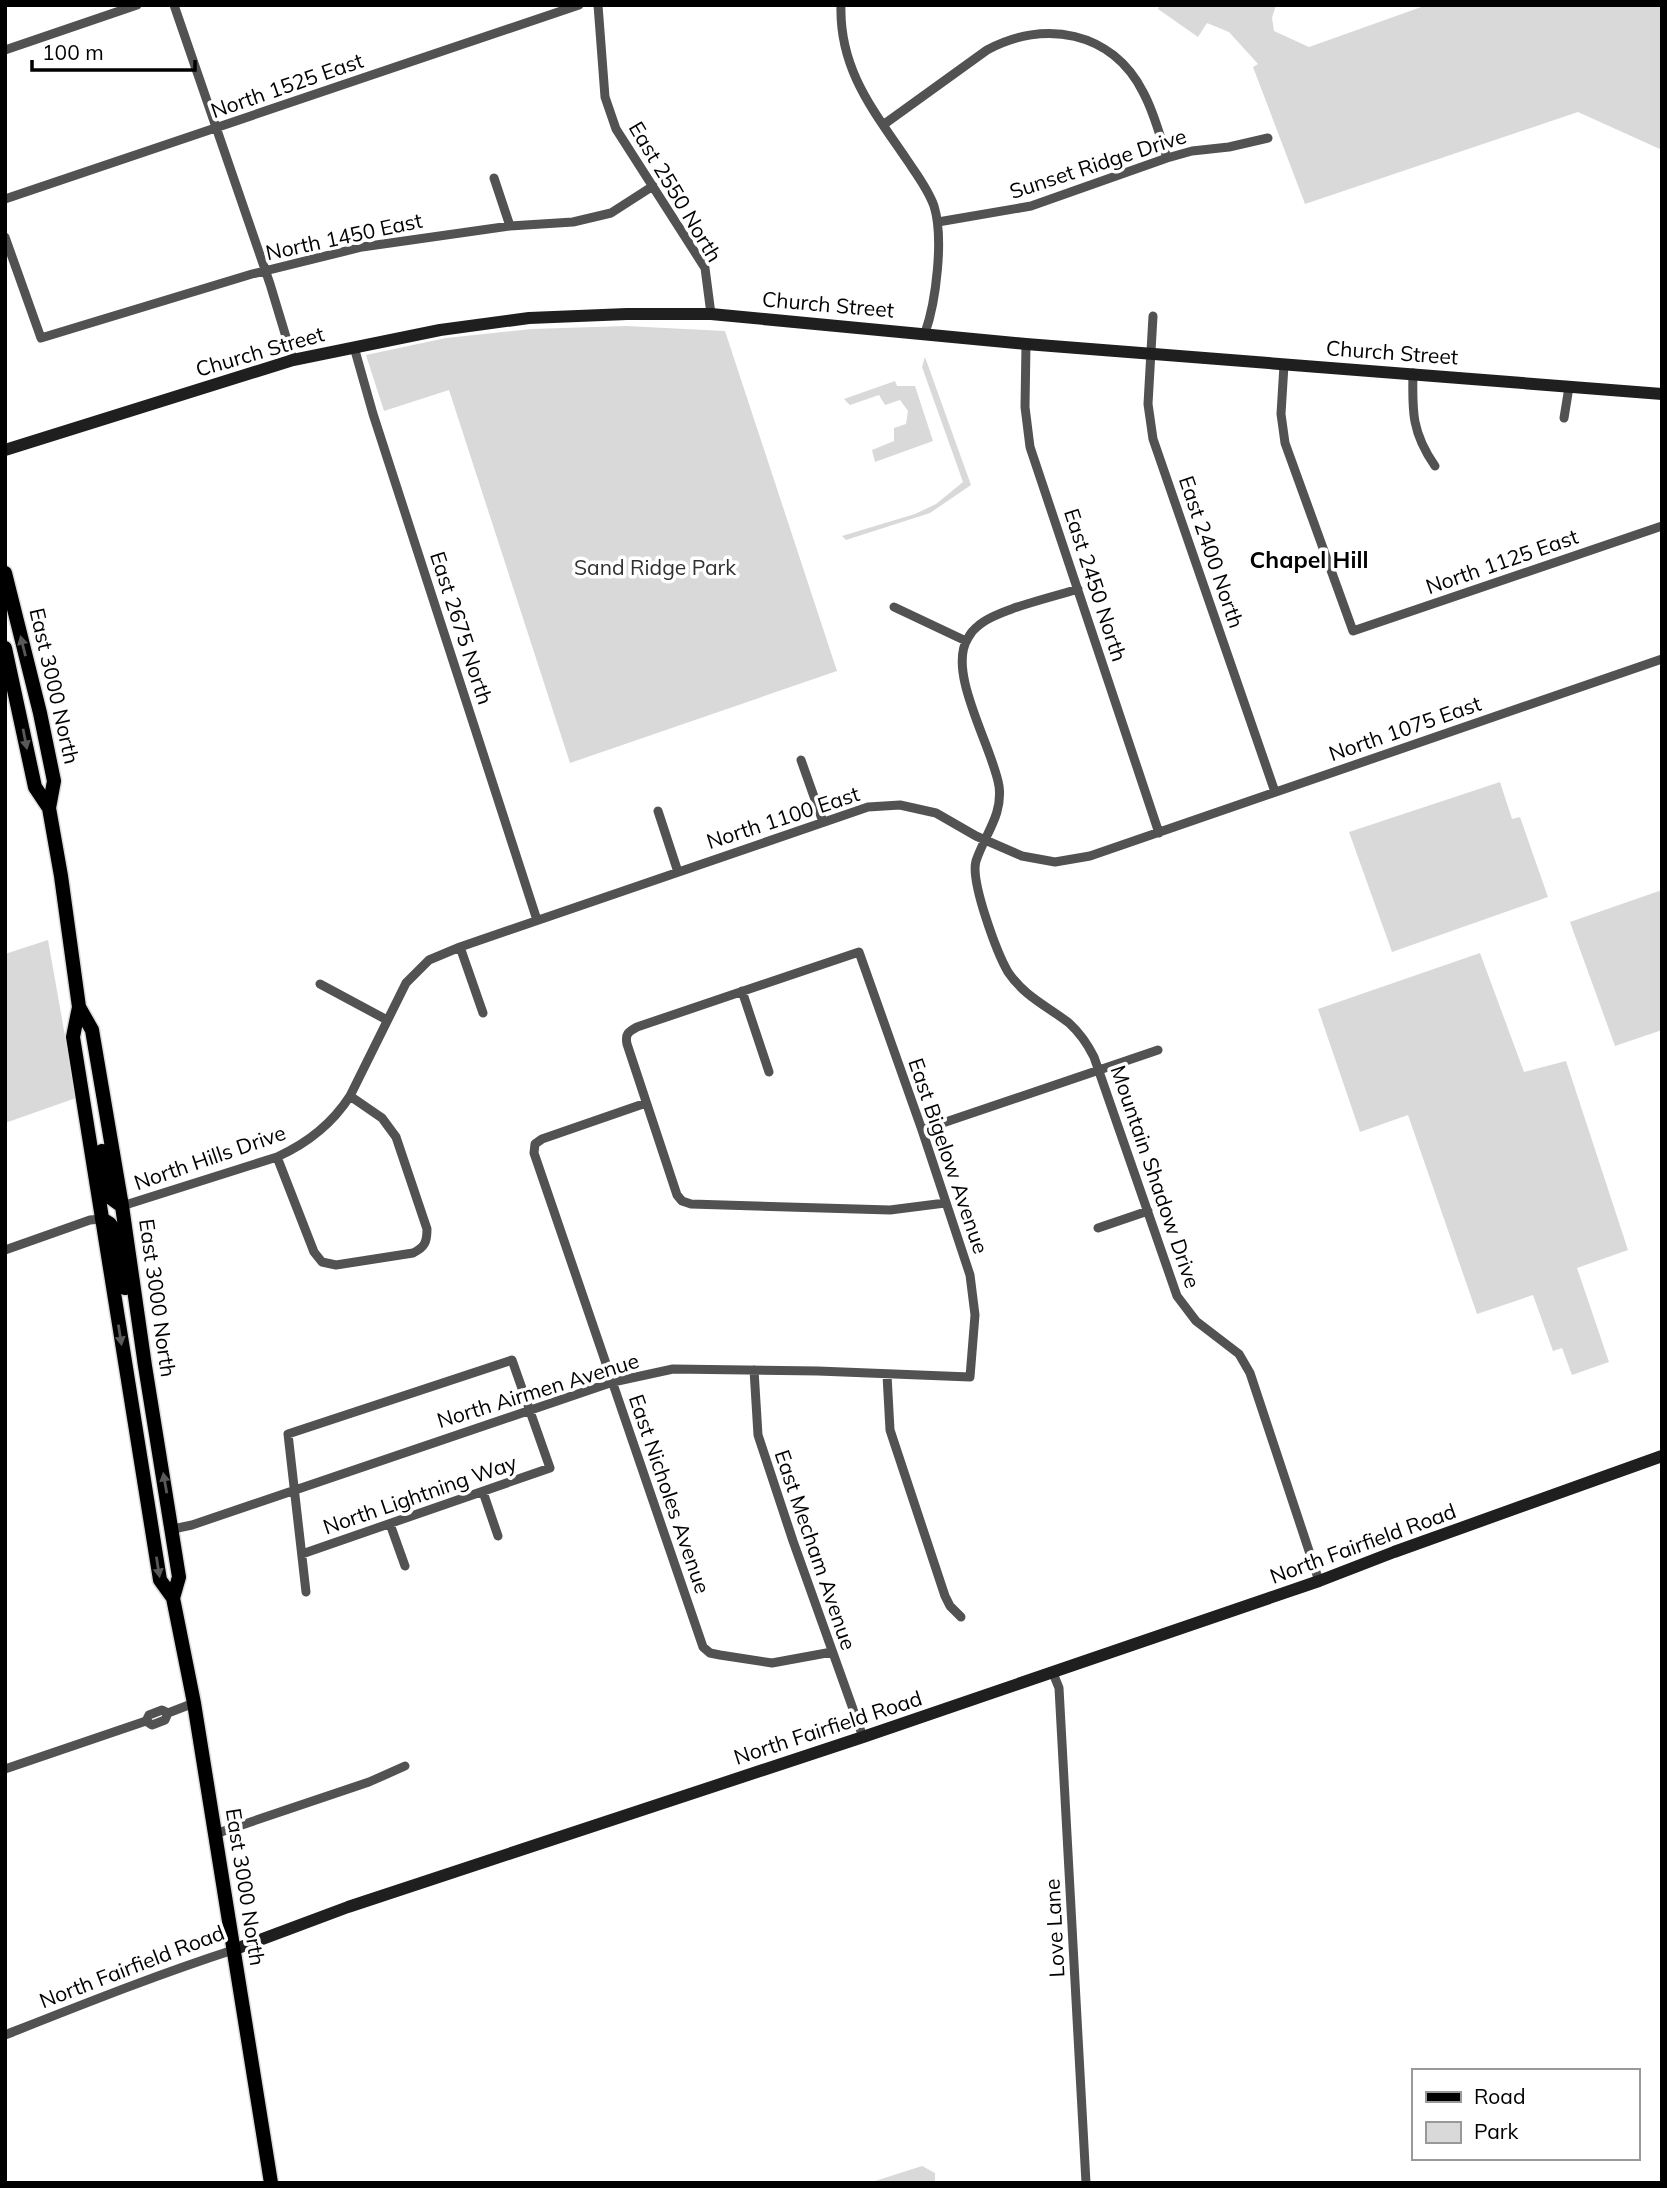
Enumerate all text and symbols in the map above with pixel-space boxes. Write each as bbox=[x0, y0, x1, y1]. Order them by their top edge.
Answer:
scale bar bbox=[32, 28, 194, 72]
text: 100 m bbox=[42, 39, 104, 65]
street label: North 1525 East bbox=[207, 47, 366, 123]
street label: East 2550 North bbox=[624, 117, 728, 266]
street label: Sunset Ridge Drive bbox=[1006, 122, 1189, 204]
street label: North 1450 East bbox=[263, 207, 424, 265]
street label: Church Street bbox=[761, 285, 895, 323]
street label: Church Street bbox=[192, 320, 327, 382]
street label: Church Street bbox=[1325, 334, 1459, 370]
street label: East 2400 North bbox=[1174, 472, 1250, 631]
street label: East 2450 North bbox=[1059, 505, 1133, 664]
street label: North 1125 East bbox=[1422, 523, 1581, 599]
district label: Chapel Hill bbox=[1250, 545, 1368, 574]
street label: East 2675 North bbox=[425, 548, 499, 707]
park label: Sand Ridge Park bbox=[574, 554, 736, 580]
street label: East 3000 North bbox=[24, 605, 86, 766]
one-way arrow bbox=[17, 634, 28, 656]
street label: North 1075 East bbox=[1325, 690, 1484, 766]
one-way arrow bbox=[19, 728, 30, 750]
street label: North 1100 East bbox=[703, 780, 862, 854]
street label: East Bigelow Avenue bbox=[903, 1055, 995, 1257]
street label: Mountain Shadow Drive bbox=[1106, 1062, 1206, 1292]
street label: North Hills Drive bbox=[130, 1119, 289, 1195]
street label: East 3000 North bbox=[134, 1217, 182, 1379]
one-way arrow bbox=[115, 1324, 126, 1346]
street label: North Airmen Avenue bbox=[434, 1347, 642, 1433]
street label: East Nicholes Avenue bbox=[624, 1391, 716, 1597]
street label: East Mecham Avenue bbox=[770, 1446, 862, 1653]
street label: North Lightning Way bbox=[319, 1449, 520, 1539]
one-way arrow bbox=[159, 1472, 170, 1494]
street label: North Fairfield Road bbox=[1266, 1497, 1459, 1589]
one-way arrow bbox=[153, 1556, 164, 1578]
street label: North Fairfield Road bbox=[730, 1684, 925, 1770]
street label: East 3000 North bbox=[221, 1806, 271, 1968]
street label: Love Lane bbox=[1038, 1878, 1070, 1978]
street label: North Fairfield Road bbox=[35, 1919, 228, 2013]
legend bbox=[1412, 2069, 1639, 2160]
text: Road bbox=[1474, 2083, 1525, 2109]
text: Park bbox=[1474, 2118, 1518, 2144]

